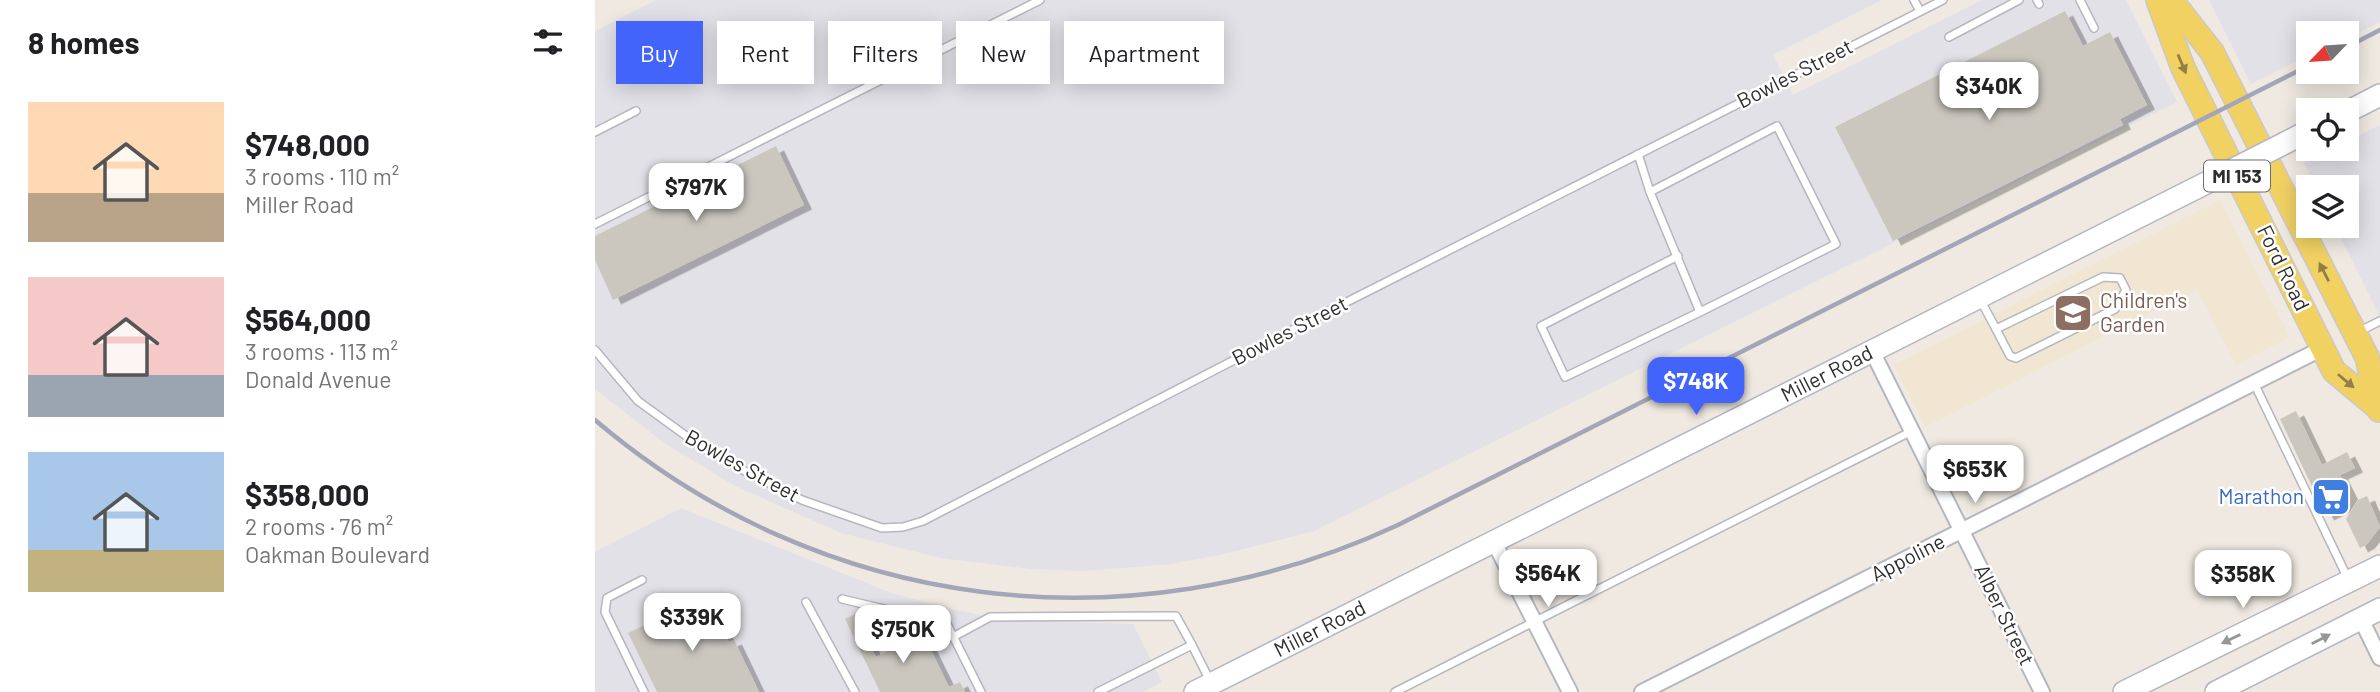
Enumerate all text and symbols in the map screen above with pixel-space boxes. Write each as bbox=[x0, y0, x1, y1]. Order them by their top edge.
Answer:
chip: Buy bbox=[616, 21, 703, 84]
chip: Rent bbox=[717, 21, 814, 84]
chip: Filters bbox=[828, 21, 942, 84]
chip: New bbox=[956, 21, 1050, 84]
chip: Apartment bbox=[1064, 21, 1224, 84]
north arrow bbox=[2296, 21, 2359, 84]
map controls bbox=[2296, 21, 2359, 238]
icon: filters bbox=[529, 23, 567, 61]
text: 8 homes bbox=[28, 24, 139, 60]
street label: Bowles Street bbox=[1732, 33, 1856, 113]
one-way arrow bbox=[2177, 53, 2188, 74]
pin: $340K bbox=[1940, 62, 2038, 122]
text: $340K bbox=[1956, 71, 2023, 99]
button: locate bbox=[2296, 98, 2359, 161]
text: $748,000 bbox=[245, 126, 370, 162]
icon: home bbox=[84, 130, 168, 214]
road number: MI 153 bbox=[2204, 160, 2270, 192]
text: 3 rooms · 110 m² bbox=[245, 162, 399, 190]
pin: $797K bbox=[647, 164, 745, 223]
text: $797K bbox=[665, 172, 727, 200]
button: layers bbox=[2296, 175, 2359, 238]
text: Miller Road bbox=[245, 190, 354, 218]
street label: Ford Road bbox=[2253, 220, 2316, 314]
one-way arrow bbox=[2318, 262, 2329, 282]
place label: Children's Garden bbox=[2100, 287, 2187, 336]
street label: Bowles Street bbox=[1227, 290, 1351, 370]
school or university icon: Children's Garden bbox=[2052, 292, 2094, 334]
text: $564,000 bbox=[245, 301, 371, 337]
icon: home bbox=[84, 305, 168, 389]
text: 3 rooms · 113 m² bbox=[245, 337, 398, 365]
street label: Miller Road bbox=[1776, 339, 1876, 406]
pin: $748K bbox=[1647, 358, 1745, 417]
text: Donald Avenue bbox=[245, 365, 391, 393]
text: $748K bbox=[1663, 366, 1729, 394]
one-way arrow bbox=[2336, 373, 2354, 388]
street label: Bowles Street bbox=[681, 423, 804, 506]
pin: $653K bbox=[1926, 446, 2024, 505]
text: $653K bbox=[1943, 454, 2007, 482]
text: $358,000 bbox=[245, 476, 369, 512]
supermarket icon: Marathon bbox=[2310, 476, 2352, 518]
icon: home bbox=[84, 480, 168, 564]
place label: Marathon bbox=[2218, 483, 2304, 508]
text: 2 rooms · 76 m² bbox=[245, 512, 393, 540]
street label: Appoline bbox=[1866, 527, 1949, 586]
text: Oakman Boulevard bbox=[245, 540, 430, 568]
pin: $564K bbox=[1499, 550, 1597, 609]
pin: $358K bbox=[2194, 550, 2292, 610]
text: $564K bbox=[1515, 558, 1581, 586]
text: $358K bbox=[2211, 559, 2275, 587]
street label: Alber Street bbox=[1970, 560, 2041, 669]
pin: $339K bbox=[643, 594, 741, 653]
street label: Miller Road bbox=[1269, 594, 1369, 661]
text: $339K bbox=[660, 602, 724, 630]
pin: $750K bbox=[854, 606, 952, 665]
text: $750K bbox=[871, 614, 935, 642]
one-way arrow bbox=[2221, 634, 2241, 645]
one-way arrow bbox=[2311, 634, 2331, 645]

